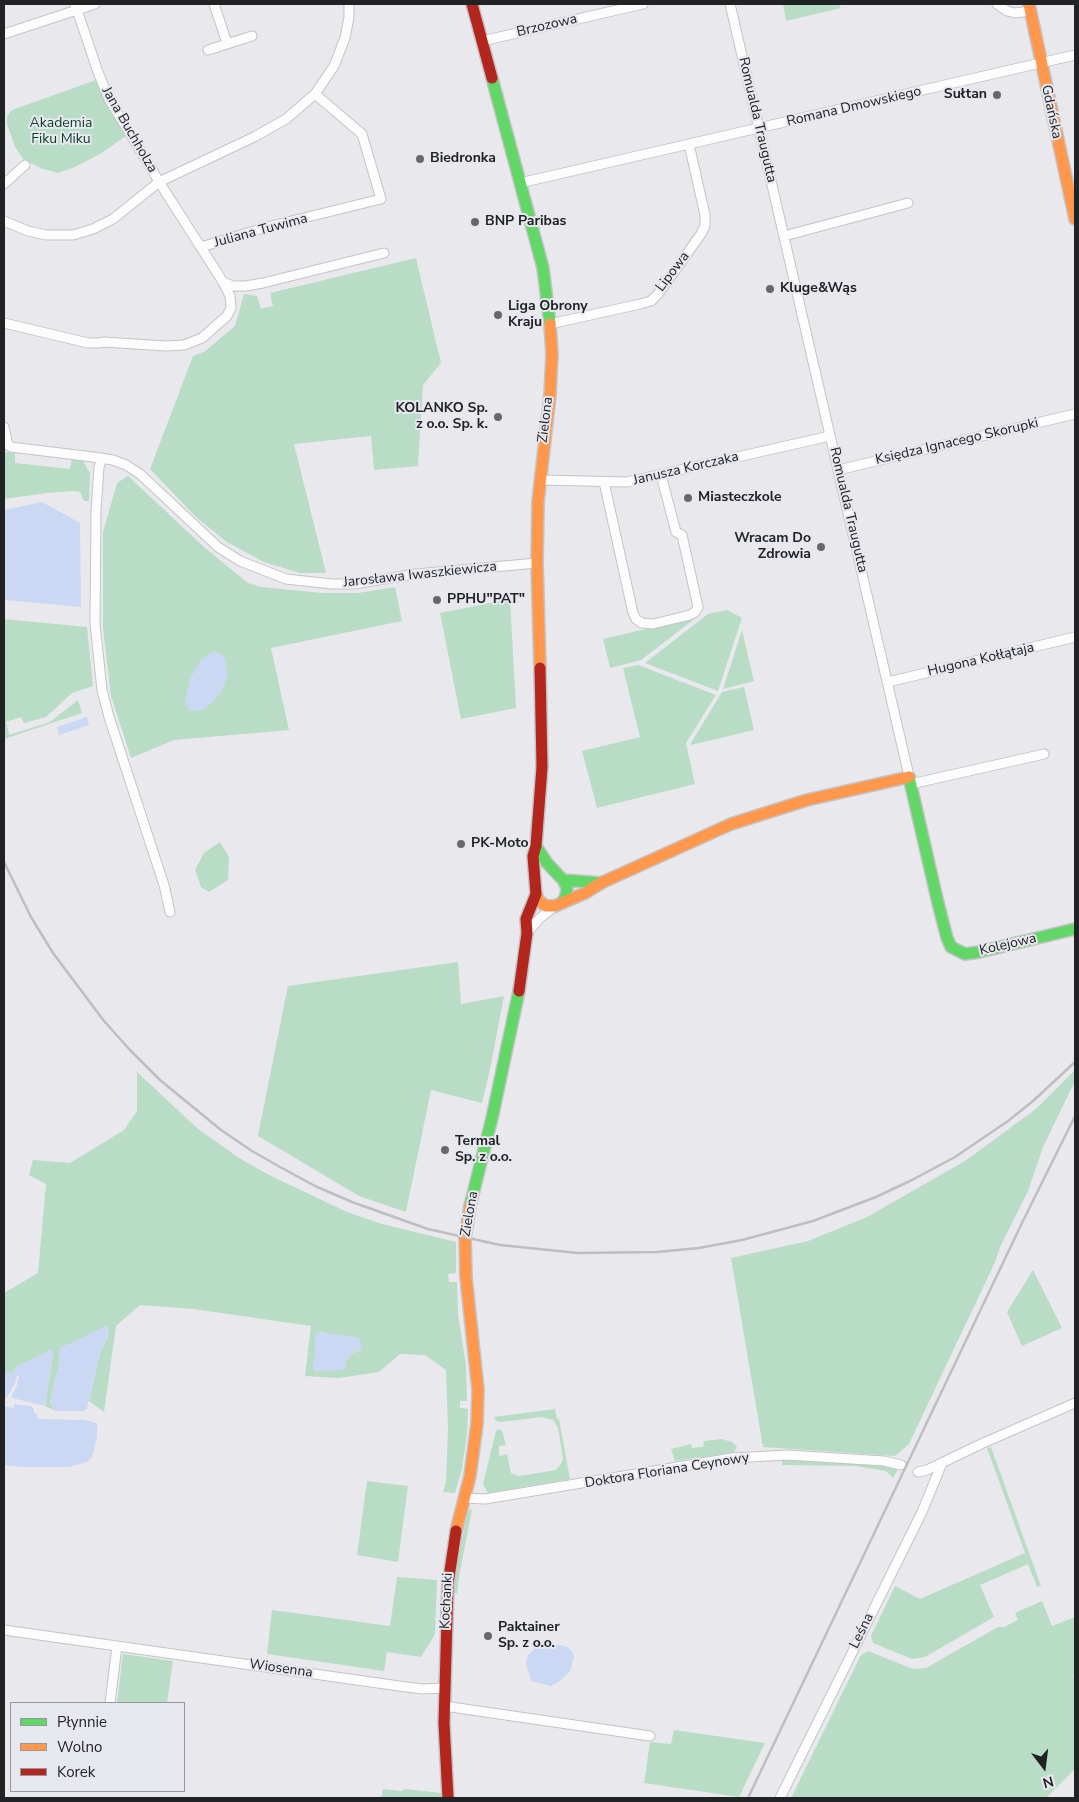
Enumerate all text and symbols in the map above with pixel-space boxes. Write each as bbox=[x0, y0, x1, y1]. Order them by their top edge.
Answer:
street label: Brzozowa bbox=[515, 11, 579, 41]
street label: Romualda Traugutta bbox=[734, 56, 780, 184]
street label: Romana Dmowskiego bbox=[785, 83, 923, 131]
street label: Gdańska bbox=[1037, 83, 1065, 141]
street label: Jana Buchholza bbox=[98, 84, 160, 176]
place label: Sułtan bbox=[944, 87, 987, 103]
marker: Sułtan bbox=[991, 89, 1003, 101]
park label: Akademia Fiku Miku bbox=[30, 116, 92, 148]
place label: Biedronka bbox=[430, 151, 496, 167]
marker: Biedronka bbox=[414, 153, 426, 165]
street label: Juliana Tuwima bbox=[213, 210, 309, 252]
place label: BNP Paribas bbox=[485, 214, 566, 230]
marker: BNP Paribas bbox=[469, 216, 481, 228]
street label: Lipowa bbox=[653, 249, 693, 295]
place label: Kluge&Wąs bbox=[780, 281, 857, 297]
marker: Kluge&Wąs bbox=[764, 283, 776, 295]
place label: Liga Obrony Kraju bbox=[508, 299, 588, 332]
marker: Liga Obrony Kraju bbox=[492, 309, 504, 321]
street label: Zielona bbox=[535, 396, 557, 444]
place label: KOLANKO Sp. z o.o. Sp. k. bbox=[395, 401, 488, 434]
marker: KOLANKO Sp. z o.o. Sp. k. bbox=[492, 411, 504, 423]
street label: Księdza Ignacego Skorupki bbox=[874, 415, 1040, 469]
street label: Romualda Traugutta bbox=[825, 446, 871, 574]
street label: Janusza Korczaka bbox=[632, 449, 740, 489]
place label: Miasteczkole bbox=[698, 490, 782, 506]
marker: Miasteczkole bbox=[682, 492, 694, 504]
place label: Wracam Do Zdrowia bbox=[734, 531, 811, 564]
marker: Wracam Do Zdrowia bbox=[815, 541, 827, 553]
street label: Jarosława Iwaszkiewicza bbox=[342, 559, 498, 591]
place label: PPHU"PAT" bbox=[447, 592, 525, 608]
marker: PPHU"PAT" bbox=[431, 594, 443, 606]
street label: Hugona Kołłątaja bbox=[926, 640, 1036, 680]
place label: PK-Moto bbox=[471, 836, 529, 852]
marker: PK-Moto bbox=[455, 838, 467, 850]
street label: Kolejowa bbox=[978, 930, 1038, 960]
place label: Termal Sp. z o.o. bbox=[455, 1134, 512, 1166]
marker: Termal Sp. z o.o. bbox=[439, 1144, 451, 1156]
street label: Zielona bbox=[458, 1190, 482, 1238]
street label: Doktora Floriana Ceynowy bbox=[584, 1450, 750, 1492]
street label: Kochanki bbox=[437, 1572, 457, 1630]
street label: Leśna bbox=[846, 1611, 878, 1651]
place label: Paktainer Sp. z o.o. bbox=[498, 1620, 560, 1652]
marker: Paktainer Sp. z o.o. bbox=[482, 1630, 494, 1642]
street label: Wiosenna bbox=[248, 1656, 314, 1682]
legend bbox=[10, 1702, 185, 1792]
text: Płynnie bbox=[57, 1712, 107, 1732]
text: Wolno bbox=[57, 1737, 102, 1757]
north arrow bbox=[1019, 1742, 1069, 1792]
text: Korek bbox=[57, 1762, 95, 1782]
text: N bbox=[1040, 1771, 1056, 1793]

